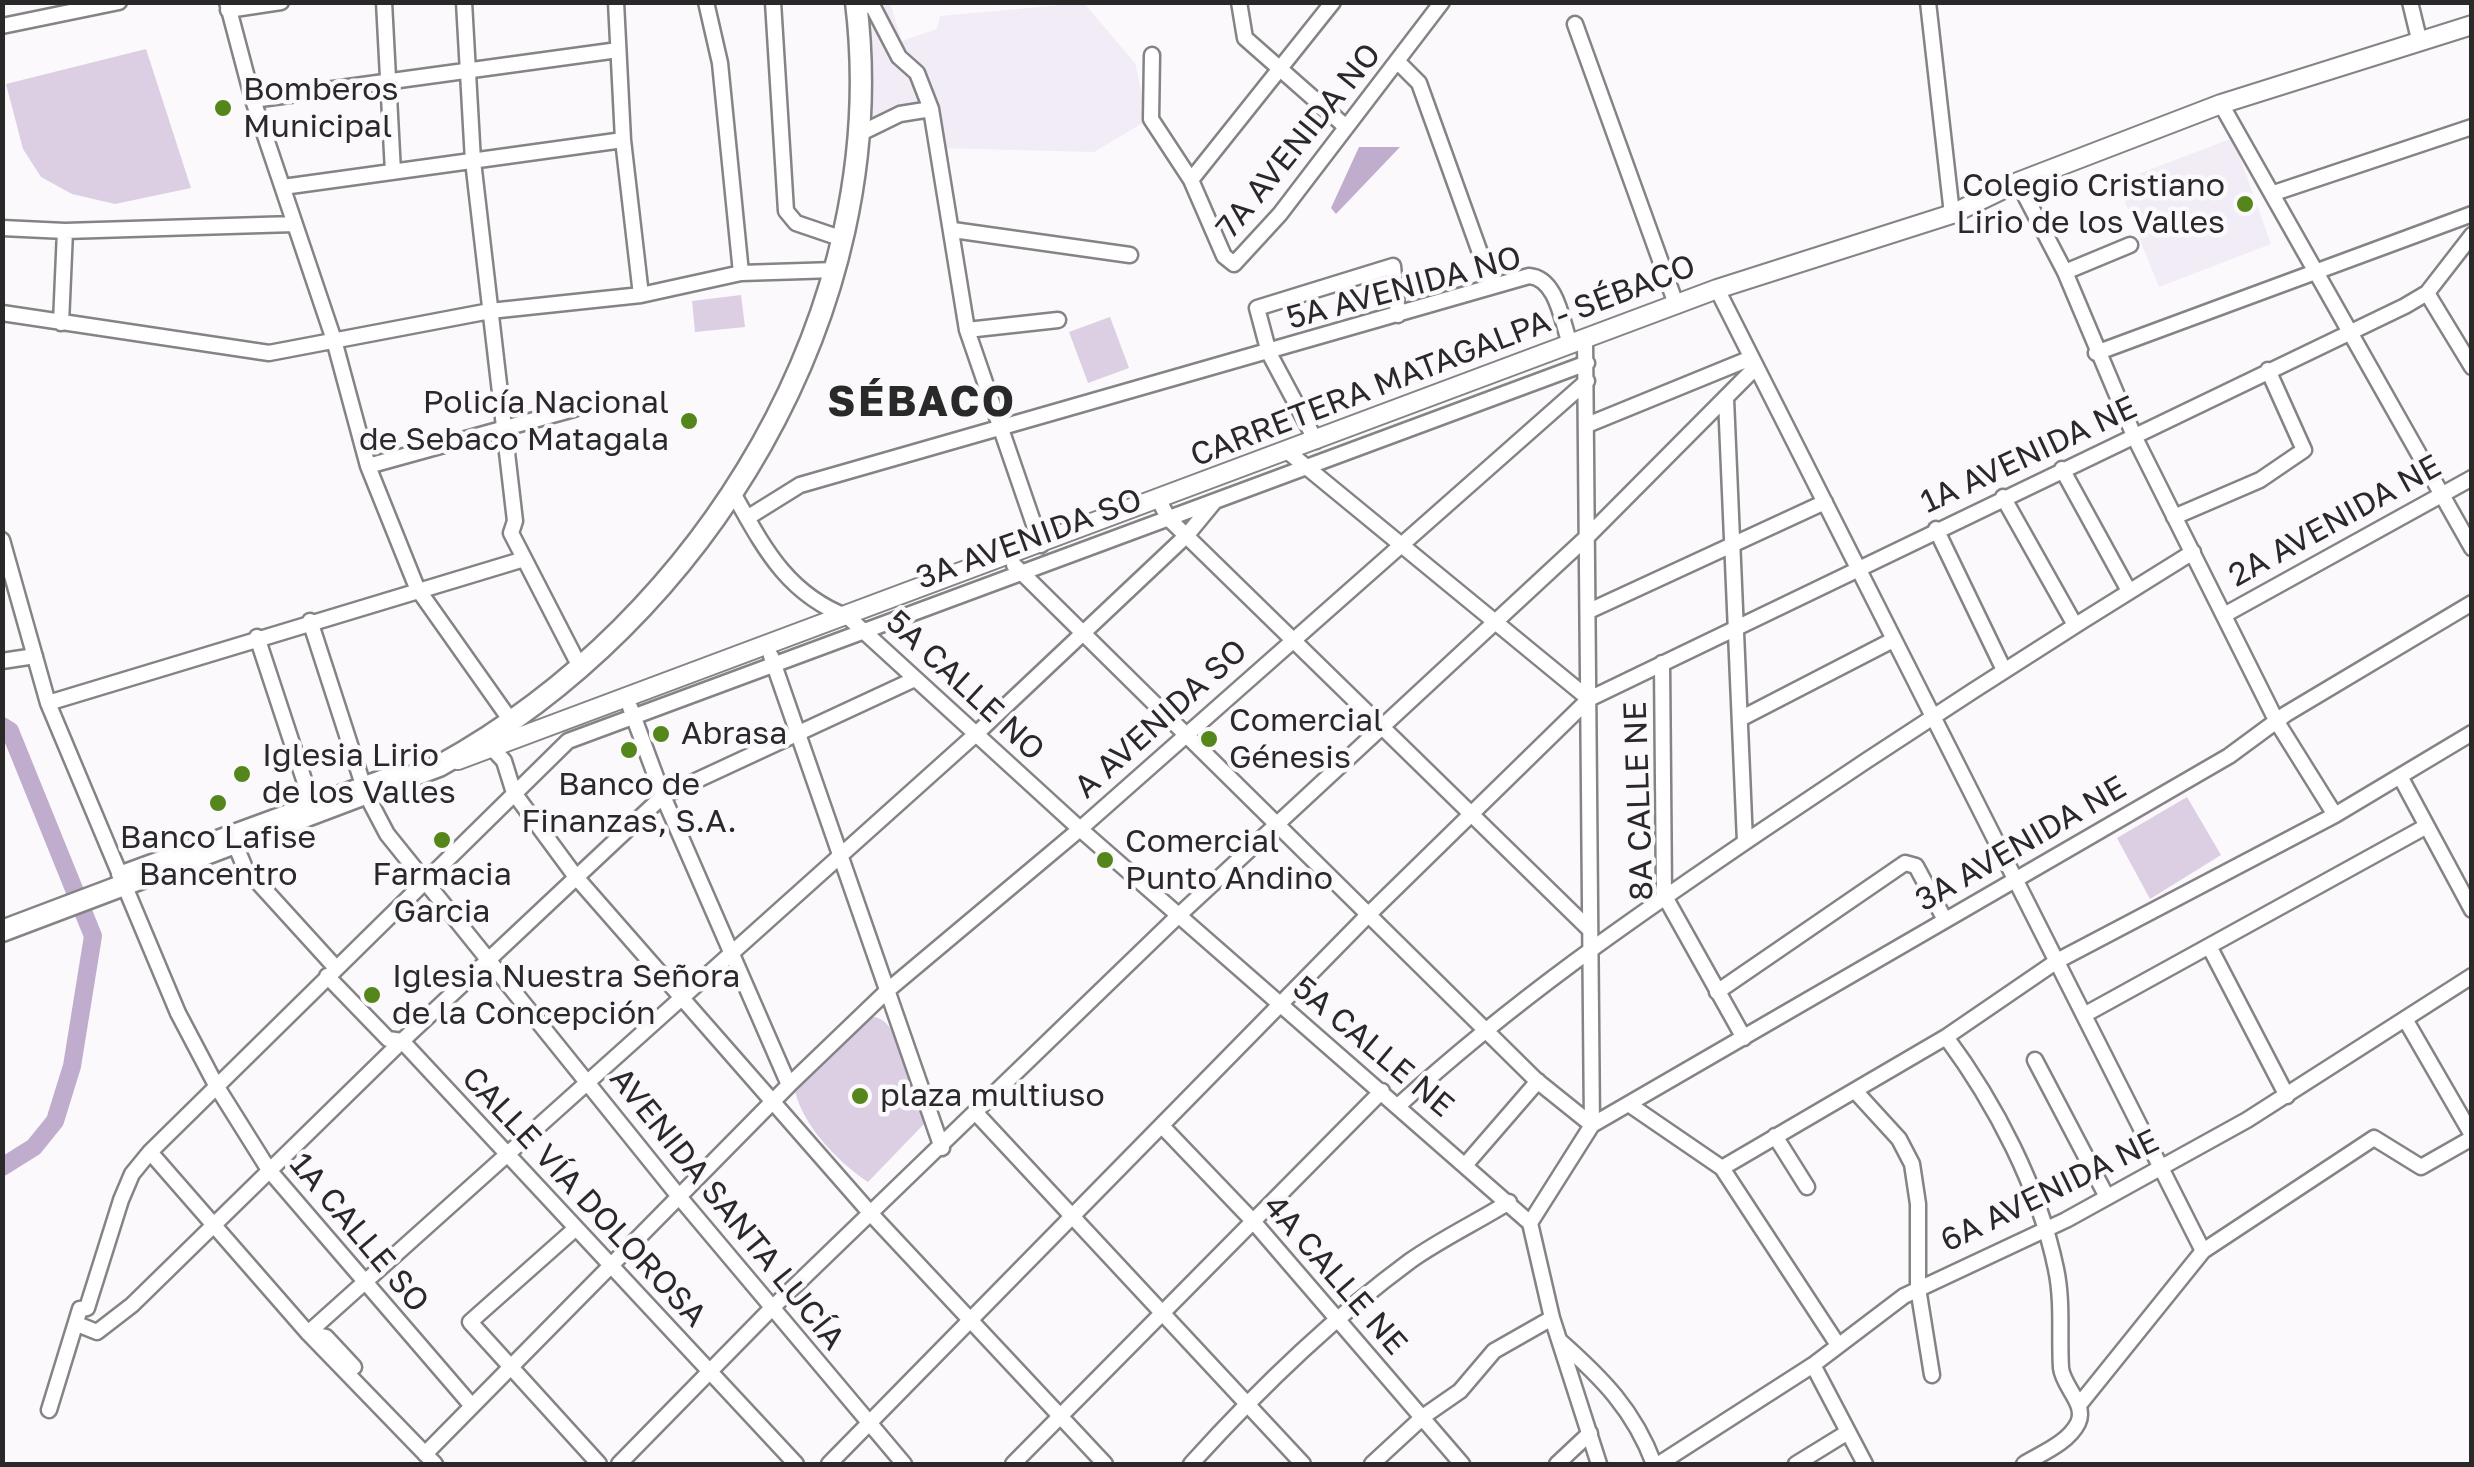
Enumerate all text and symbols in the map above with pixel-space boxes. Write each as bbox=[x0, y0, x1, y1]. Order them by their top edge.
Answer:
street label: 7A AVENIDA NO bbox=[1209, 36, 1389, 246]
place label: Bomberos Municipal bbox=[243, 71, 399, 146]
marker: Bomberos Municipal bbox=[212, 97, 234, 119]
place label: Colegio Cristiano Lirio de los Valles bbox=[1956, 167, 2225, 242]
marker: Colegio Cristiano Lirio de los Valles bbox=[2234, 193, 2256, 215]
street label: 5A AVENIDA NO bbox=[1283, 238, 1525, 338]
street label: CARRETERA MATAGALPA - SÉBACO bbox=[1185, 247, 1701, 475]
district label: SÉBACO bbox=[827, 378, 1017, 428]
place label: Policía Nacional de Sebaco Matagala bbox=[359, 384, 669, 459]
street label: 1A AVENIDA NE bbox=[1915, 388, 2143, 522]
marker: Policía Nacional de Sebaco Matagala bbox=[678, 410, 700, 432]
street label: 2A AVENIDA NE bbox=[2222, 447, 2448, 595]
street label: 3A AVENIDA SO bbox=[911, 480, 1147, 598]
street label: 5A CALLE NO bbox=[878, 603, 1052, 769]
street label: A AVENIDA SO bbox=[1067, 632, 1255, 806]
street label: 8A CALLE NE bbox=[1616, 701, 1662, 901]
place label: Comercial Génesis bbox=[1229, 702, 1383, 777]
place label: Abrasa bbox=[681, 715, 787, 753]
marker: Abrasa bbox=[650, 723, 672, 745]
marker: Comercial Génesis bbox=[1198, 728, 1220, 750]
place label: Iglesia Lirio de los Valles bbox=[262, 737, 456, 812]
marker: Banco de Finanzas, S.A. bbox=[618, 739, 640, 761]
marker: Iglesia Lirio de los Valles bbox=[231, 763, 253, 785]
place label: Banco de Finanzas, S.A. bbox=[521, 766, 737, 841]
street label: 3A AVENIDA NE bbox=[1909, 768, 2133, 920]
marker: Banco Lafise Bancentro bbox=[207, 792, 229, 814]
place label: Banco Lafise Bancentro bbox=[120, 819, 316, 894]
place label: Comercial Punto Andino bbox=[1125, 823, 1333, 898]
marker: Farmacia Garcia bbox=[431, 829, 453, 851]
marker: Comercial Punto Andino bbox=[1094, 849, 1116, 871]
place label: Farmacia Garcia bbox=[372, 856, 512, 931]
place label: Iglesia Nuestra Señora de la Concepción bbox=[392, 958, 740, 1033]
street label: 5A CALLE NE bbox=[1285, 969, 1461, 1125]
marker: Iglesia Nuestra Señora de la Concepción bbox=[361, 984, 383, 1006]
street label: CALLE VÍA DOLOROSA bbox=[454, 1059, 714, 1335]
street label: AVENIDA SANTA LUCÍA bbox=[601, 1060, 853, 1358]
place label: plaza multiuso bbox=[880, 1077, 1105, 1115]
marker: plaza multiuso bbox=[849, 1085, 871, 1107]
street label: 6A AVENIDA NE bbox=[1935, 1122, 2165, 1260]
street label: 1A CALLE SO bbox=[281, 1146, 437, 1320]
street label: 4A CALLE NE bbox=[1255, 1187, 1415, 1363]

